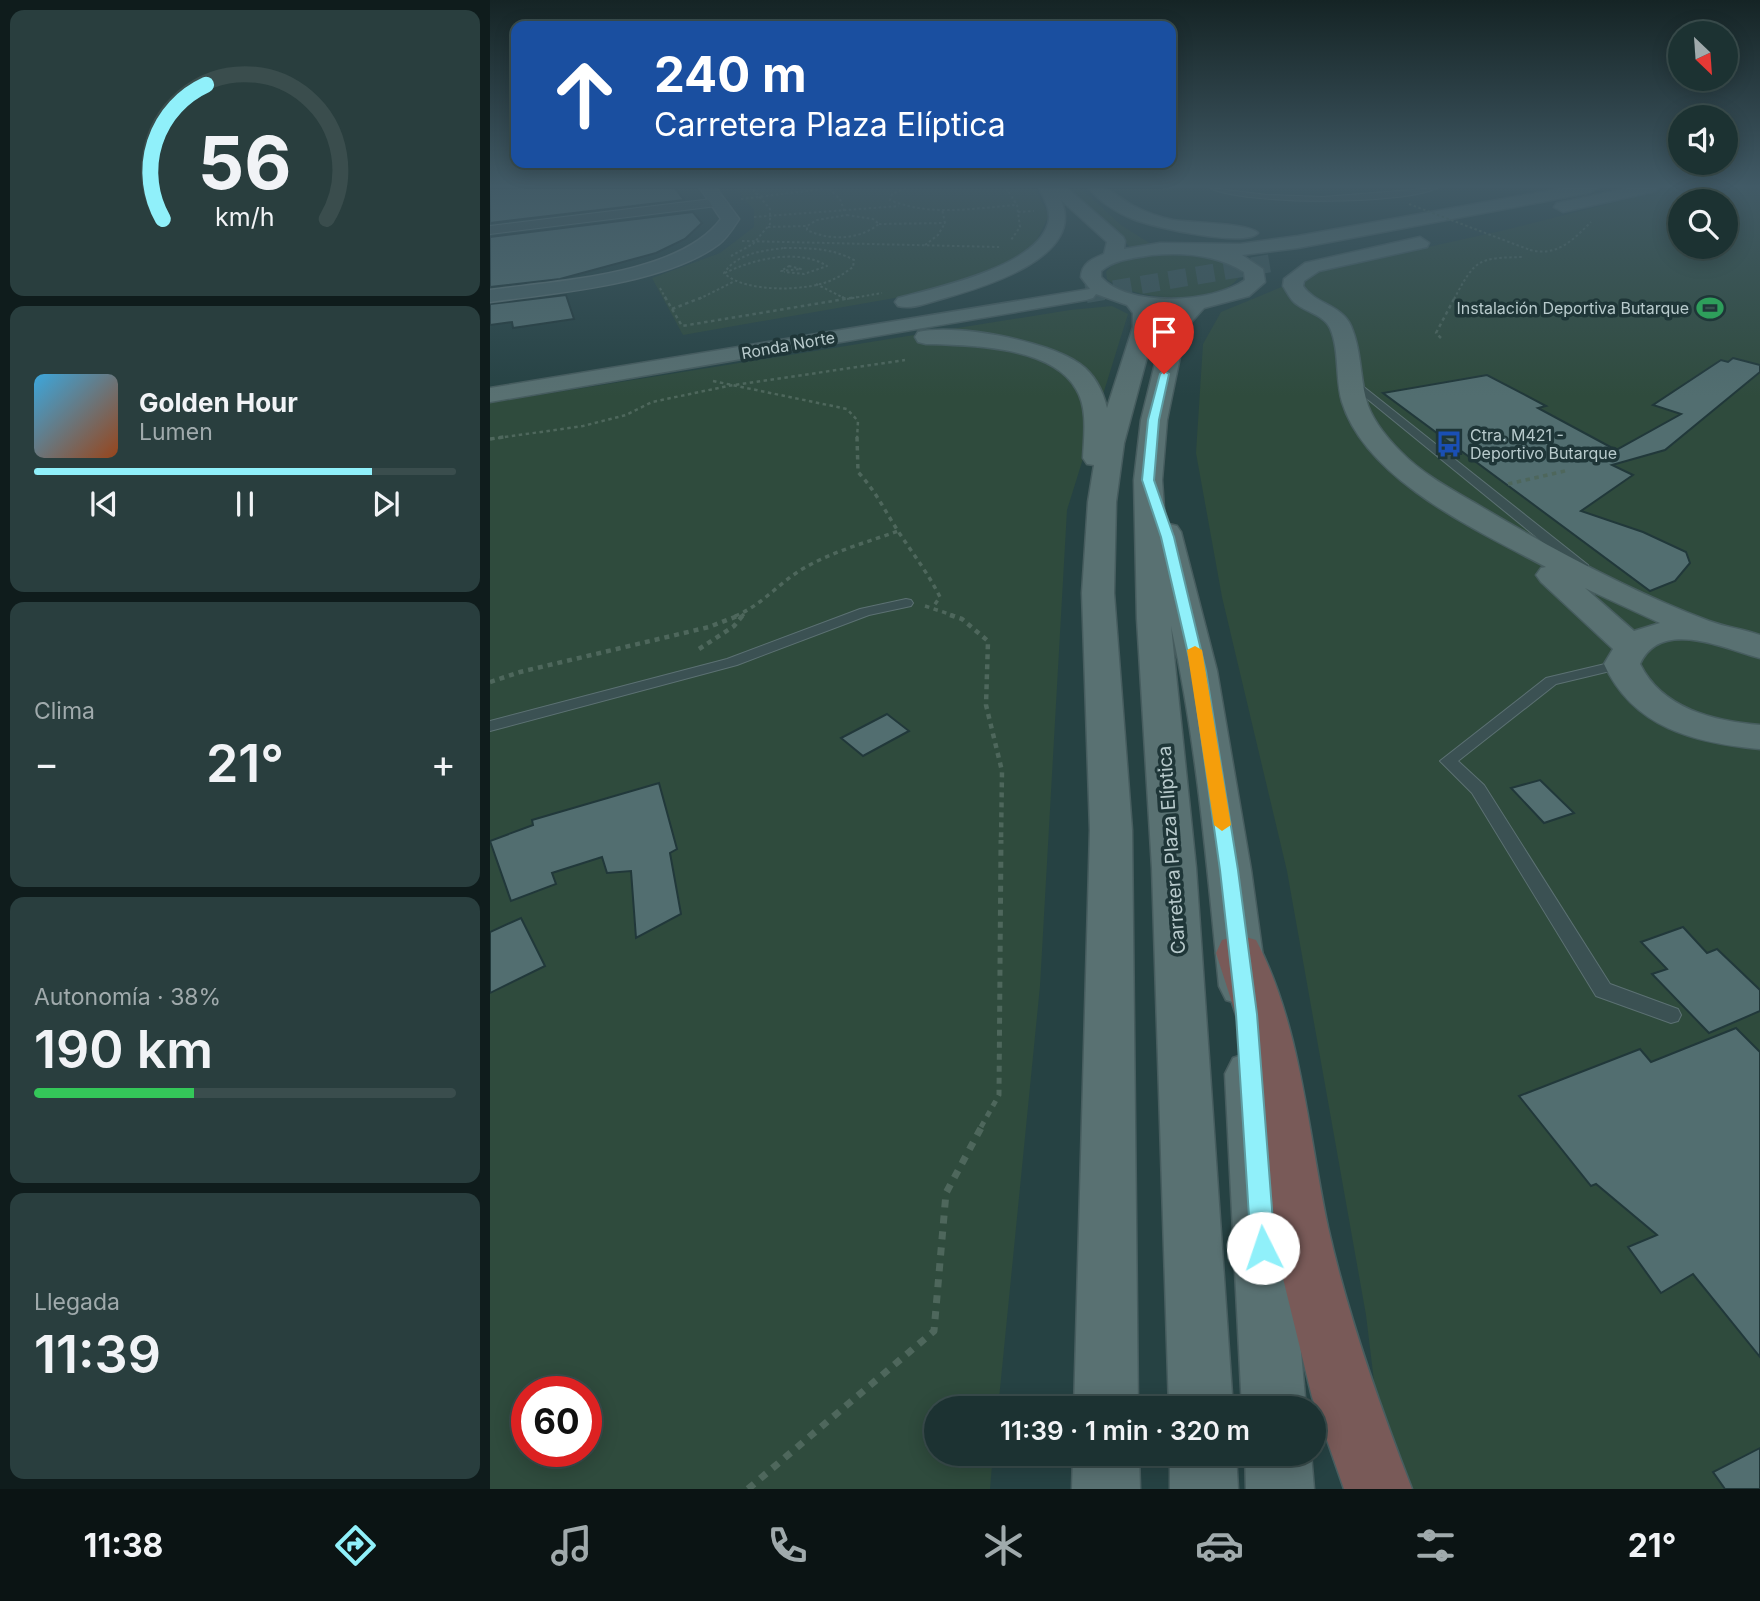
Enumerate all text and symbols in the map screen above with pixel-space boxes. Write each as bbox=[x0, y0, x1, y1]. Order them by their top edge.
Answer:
north arrow bbox=[1668, 21, 1738, 91]
map controls bbox=[1668, 21, 1738, 259]
text: 240 m bbox=[654, 45, 807, 104]
icon: ahead bbox=[539, 49, 630, 140]
text: Carretera Plaza Elíptica bbox=[654, 105, 1006, 144]
button: sound bbox=[1668, 105, 1738, 175]
text: 56 bbox=[198, 118, 292, 207]
button: search bbox=[1668, 189, 1738, 259]
text: km/h bbox=[215, 202, 275, 232]
sports icon: Instalación Deportiva Butarque bbox=[1695, 293, 1725, 323]
place label: Instalación Deportiva Butarque bbox=[1456, 298, 1689, 318]
pin bbox=[1134, 302, 1194, 374]
icon: arrive bbox=[1145, 313, 1183, 351]
street label: Ronda Norte bbox=[740, 327, 836, 363]
text: Golden Hour bbox=[139, 387, 298, 418]
text: Lumen bbox=[139, 418, 213, 446]
place label: Ctra. M421 - Deportivo Butarque bbox=[1470, 425, 1617, 463]
bus stop icon: Ctra. M421 - Deportivo Butarque bbox=[1434, 429, 1464, 459]
icon: previous bbox=[85, 485, 123, 523]
icon: pause bbox=[226, 485, 264, 523]
icon: next bbox=[367, 485, 405, 523]
text: Clima bbox=[34, 697, 95, 725]
text: 21° bbox=[206, 732, 284, 795]
text: − bbox=[34, 740, 59, 786]
text: + bbox=[431, 740, 456, 786]
street label: Carretera Plaza Elíptica bbox=[1153, 745, 1190, 955]
text: Autonomía · 38% bbox=[34, 983, 221, 1011]
text: 190 km bbox=[34, 1018, 213, 1081]
position arrow bbox=[1226, 1211, 1300, 1285]
text: Llegada bbox=[34, 1288, 120, 1316]
text: 11:39 bbox=[34, 1323, 161, 1386]
speed limit sign: 60 bbox=[511, 1376, 602, 1467]
text: 11:39 · 1 min · 320 m bbox=[1000, 1415, 1250, 1446]
icon: directions bbox=[331, 1521, 380, 1570]
icon: music bbox=[547, 1521, 596, 1570]
icon: phone bbox=[763, 1521, 812, 1570]
icon: climate bbox=[979, 1521, 1028, 1570]
icon: car bbox=[1195, 1521, 1244, 1570]
icon: filters bbox=[1411, 1521, 1460, 1570]
text: 11:38 bbox=[84, 1526, 163, 1565]
text: 21° bbox=[1628, 1526, 1676, 1565]

